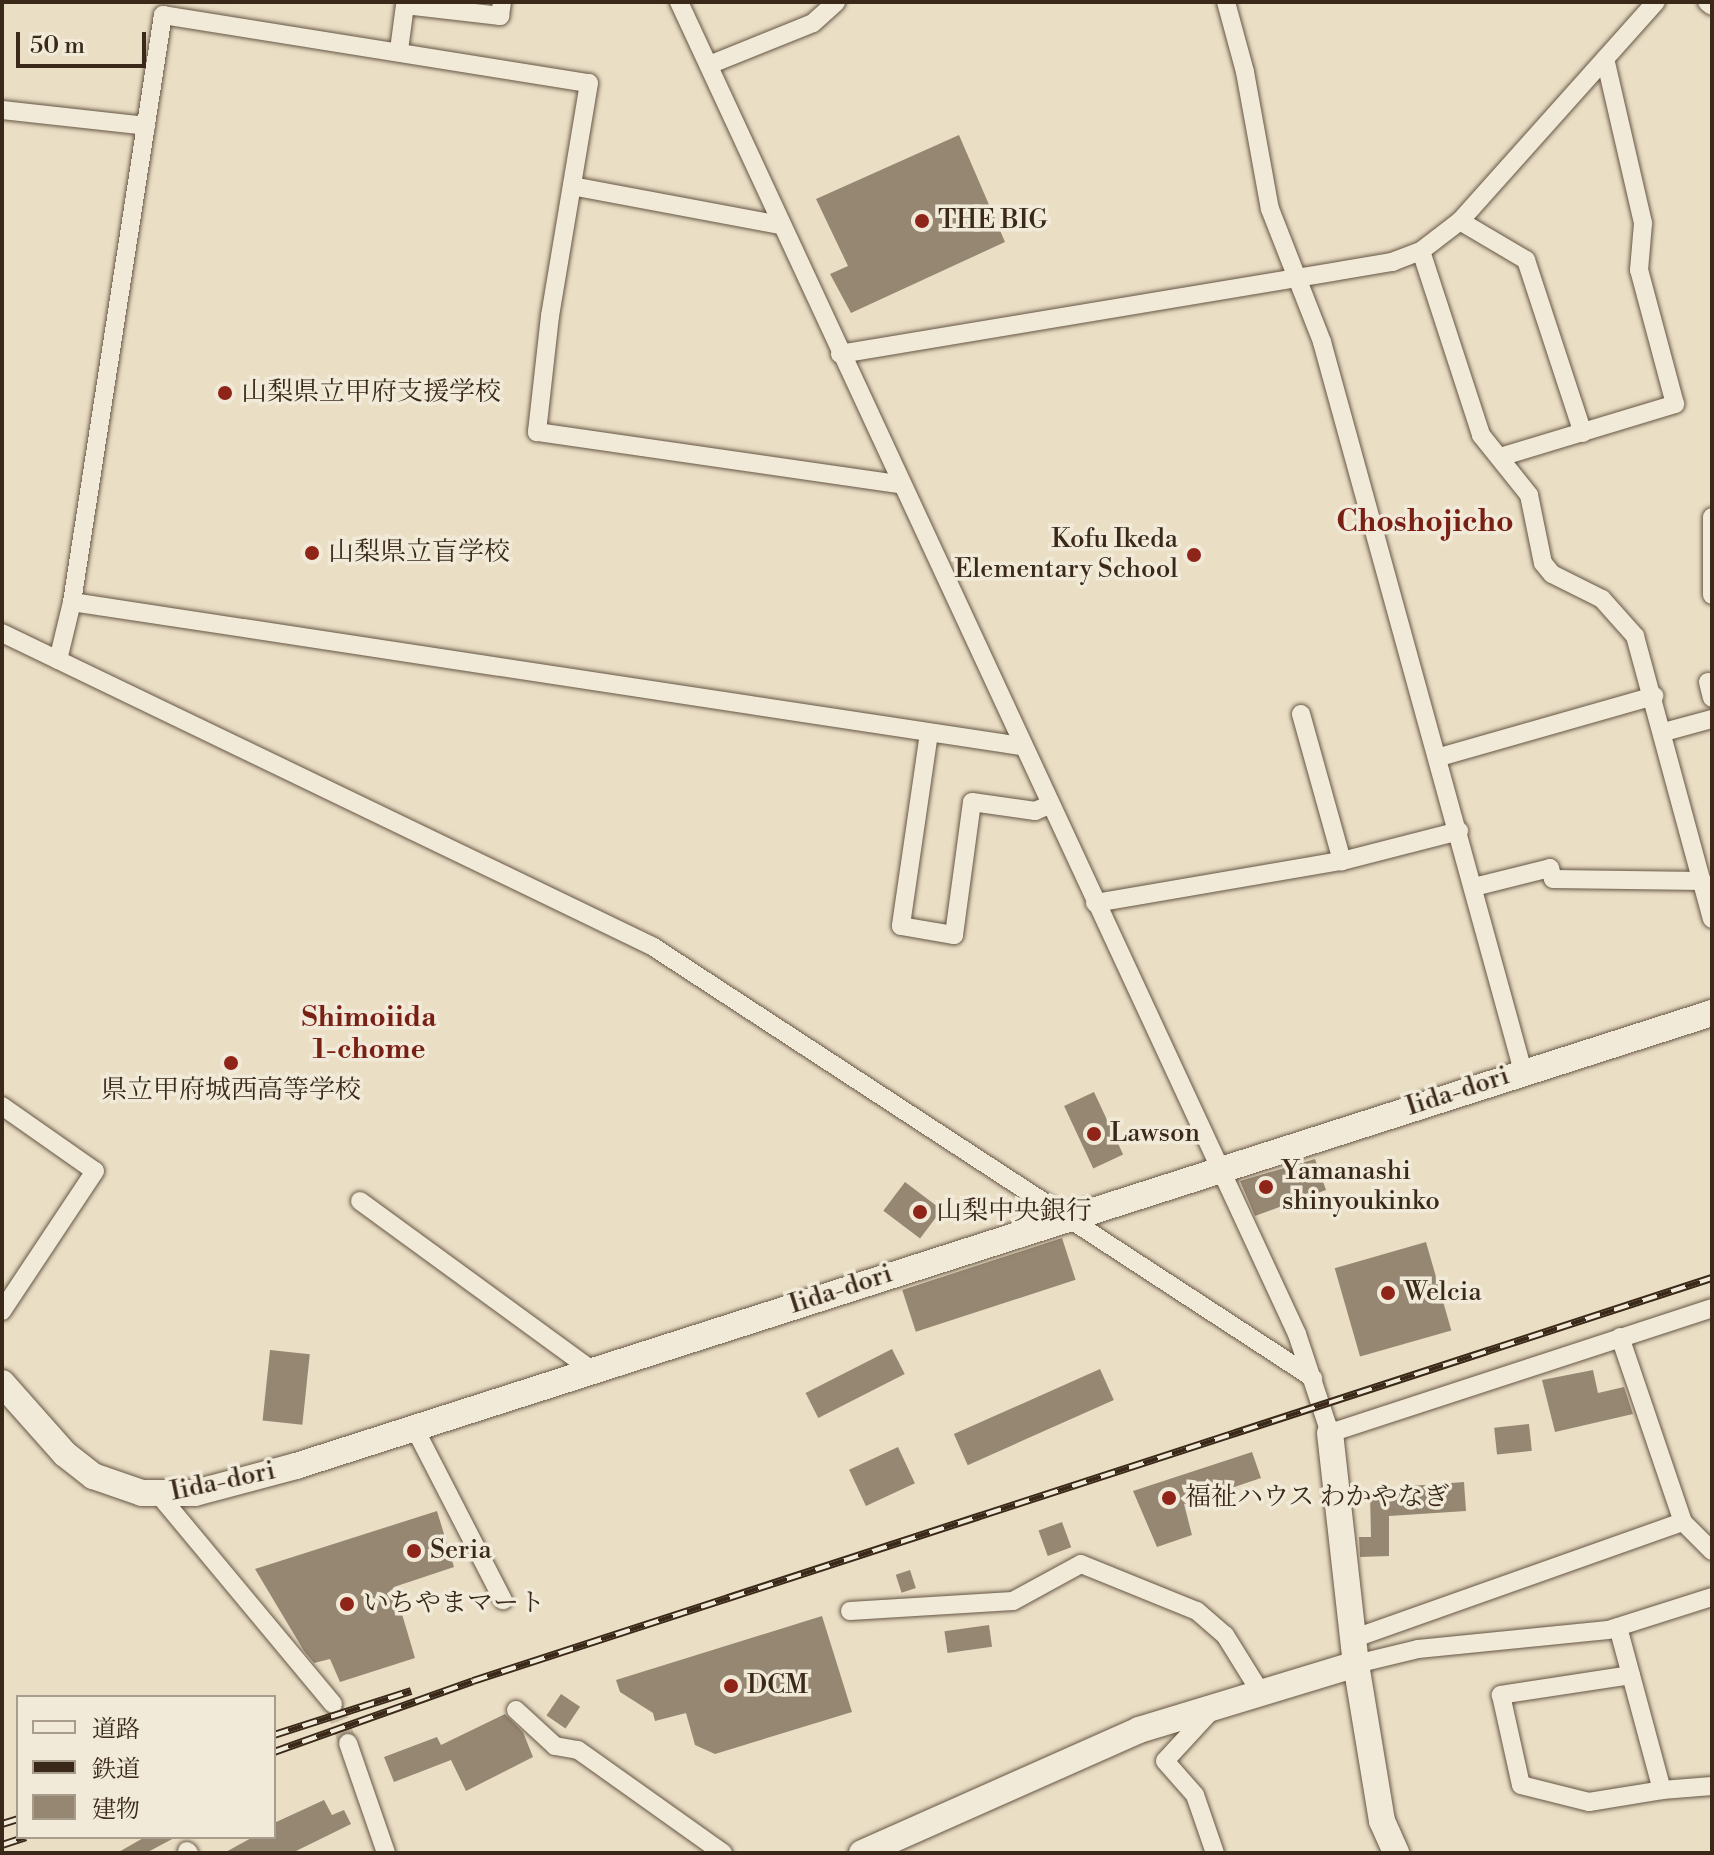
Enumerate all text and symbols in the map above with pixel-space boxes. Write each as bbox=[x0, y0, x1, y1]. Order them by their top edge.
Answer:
scale bar bbox=[20, 16, 150, 66]
text: 50 m bbox=[30, 31, 85, 61]
place label: THE BIG bbox=[938, 205, 1048, 237]
marker: THE BIG bbox=[913, 212, 931, 230]
place label: 山梨県立甲府支援学校 bbox=[241, 377, 501, 409]
marker: 山梨県立甲府支援学校 bbox=[216, 384, 234, 402]
district label: Choshojicho bbox=[1336, 504, 1514, 540]
place label: Kofu Ikeda Elementary School bbox=[955, 524, 1178, 586]
place label: 山梨県立盲学校 bbox=[328, 537, 510, 569]
marker: 山梨県立盲学校 bbox=[303, 544, 321, 562]
marker: Kofu Ikeda Elementary School bbox=[1185, 546, 1203, 564]
district label: Shimoiida 1-chome bbox=[302, 1001, 436, 1067]
marker: 県立甲府城西高等学校 bbox=[222, 1054, 240, 1072]
street label: Iida-dori bbox=[1403, 1061, 1513, 1123]
place label: 県立甲府城西高等学校 bbox=[101, 1075, 361, 1107]
place label: Lawson bbox=[1110, 1118, 1200, 1150]
marker: Lawson bbox=[1085, 1125, 1103, 1143]
place label: Yamanashi shinyoukinko bbox=[1282, 1156, 1440, 1218]
marker: Yamanashi shinyoukinko bbox=[1257, 1178, 1275, 1196]
place label: 山梨中央銀行 bbox=[936, 1196, 1092, 1228]
marker: 山梨中央銀行 bbox=[911, 1203, 929, 1221]
street label: Iida-dori bbox=[786, 1259, 896, 1321]
place label: Welcia bbox=[1404, 1277, 1482, 1309]
marker: Welcia bbox=[1379, 1284, 1397, 1302]
street label: Iida-dori bbox=[168, 1456, 278, 1508]
place label: 福祉ハウス わかやなぎ bbox=[1185, 1482, 1450, 1514]
marker: 福祉ハウス わかやなぎ bbox=[1160, 1489, 1178, 1507]
place label: Seria bbox=[430, 1535, 492, 1567]
marker: Seria bbox=[405, 1542, 423, 1560]
place label: いちやまマート bbox=[363, 1588, 545, 1620]
marker: いちやまマート bbox=[338, 1595, 356, 1613]
place label: DCM bbox=[747, 1670, 808, 1702]
marker: DCM bbox=[722, 1677, 740, 1695]
legend bbox=[16, 1695, 276, 1839]
text: 道路 bbox=[92, 1715, 140, 1745]
text: 鉄道 bbox=[92, 1755, 140, 1785]
text: 建物 bbox=[92, 1795, 140, 1825]

